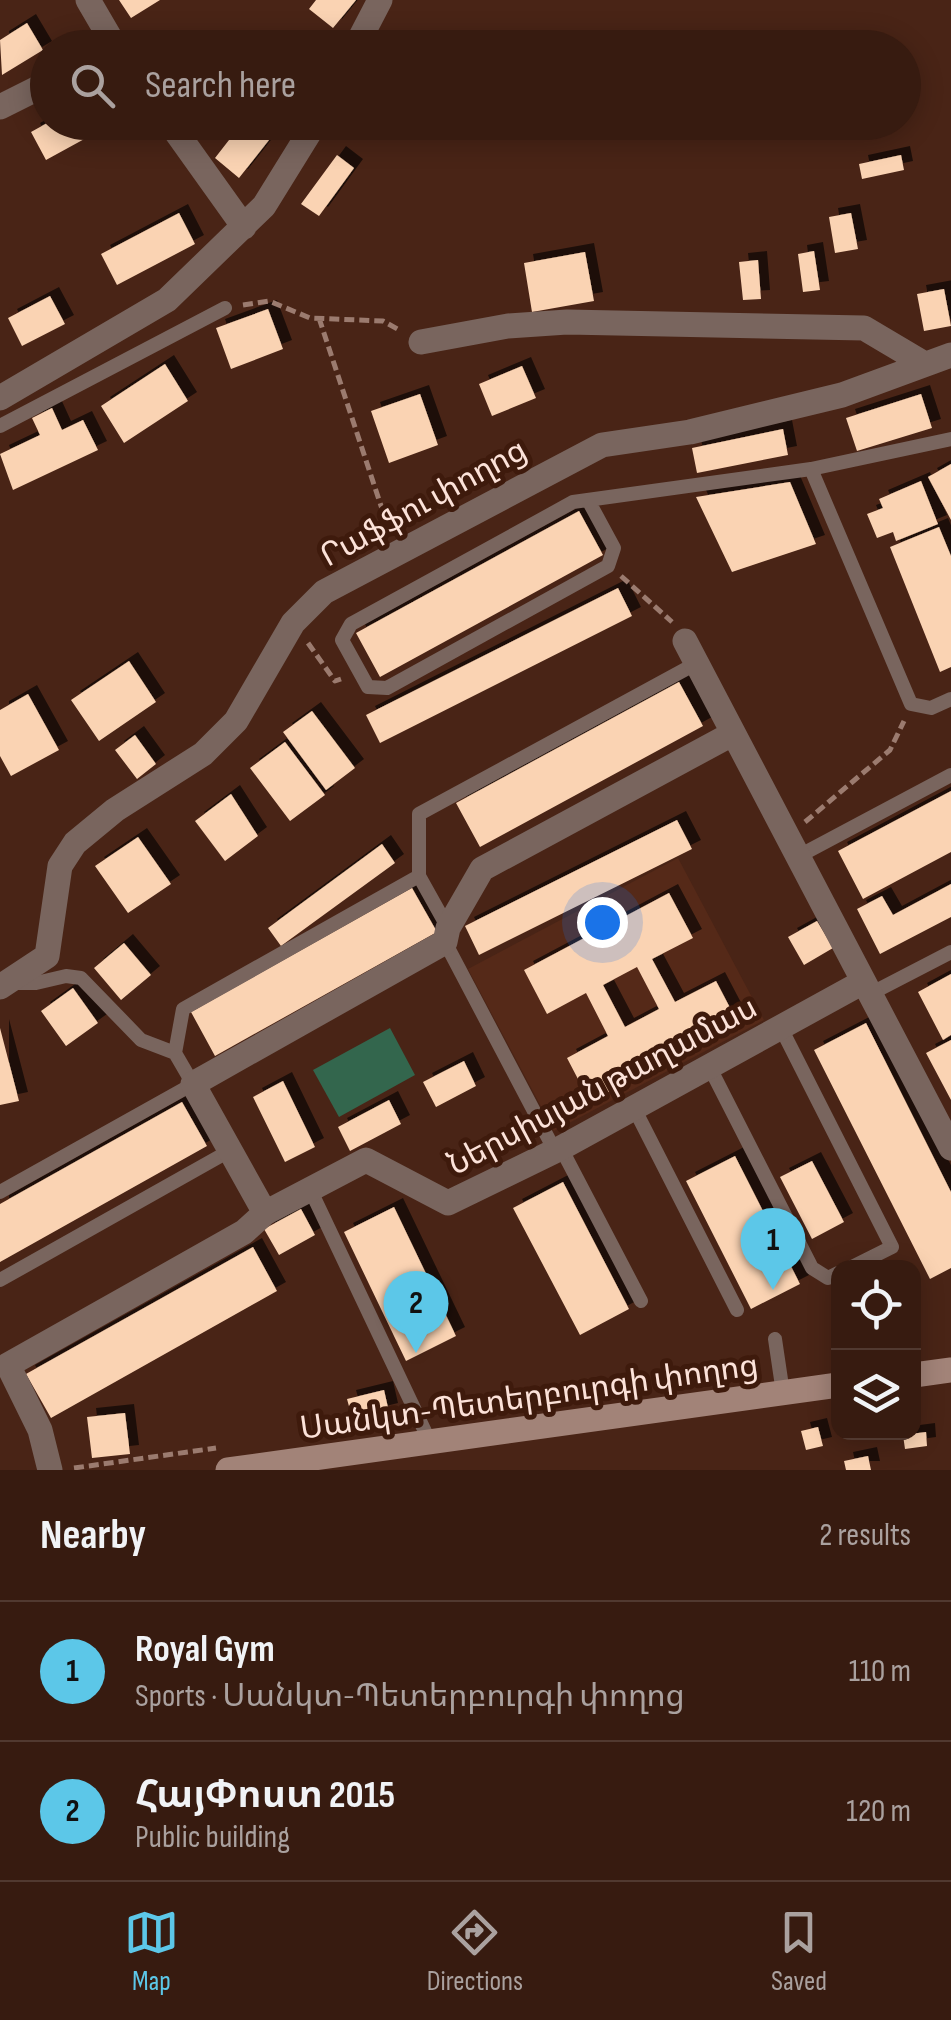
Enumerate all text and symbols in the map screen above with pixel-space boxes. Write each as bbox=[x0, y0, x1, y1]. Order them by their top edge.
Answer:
search box bbox=[30, 30, 921, 140]
icon: search bbox=[65, 58, 120, 113]
text: Search here bbox=[145, 63, 296, 108]
street label: Րաֆֆու փողոց bbox=[314, 431, 534, 576]
your location bbox=[577, 897, 628, 948]
street label: Ներսիսյան թաղամաս bbox=[441, 988, 764, 1185]
pin: 1 bbox=[740, 1208, 806, 1290]
map controls bbox=[831, 1260, 921, 1440]
button: locate bbox=[831, 1260, 921, 1350]
pin: 2 bbox=[384, 1270, 448, 1353]
street label: Սանկտ-Պետերբուրգի փողոց bbox=[298, 1346, 761, 1449]
button: layers bbox=[831, 1350, 921, 1440]
text: Nearby bbox=[40, 1510, 146, 1561]
text: 2 results bbox=[819, 1516, 911, 1555]
text: Royal Gym bbox=[135, 1627, 275, 1672]
text: 1 bbox=[66, 1652, 79, 1691]
text: 110 m bbox=[849, 1652, 911, 1691]
text: Sports · Սանկտ-Պետերբուրգի փողոց bbox=[135, 1677, 685, 1716]
text: ՀայՓոստ 2015 bbox=[135, 1773, 395, 1818]
text: 2 bbox=[65, 1792, 80, 1831]
text: 120 m bbox=[846, 1792, 911, 1831]
text: Public building bbox=[135, 1818, 290, 1857]
tab: Map bbox=[124, 1905, 179, 1998]
tab: Directions bbox=[427, 1905, 523, 1998]
tab: Saved bbox=[771, 1905, 827, 1998]

